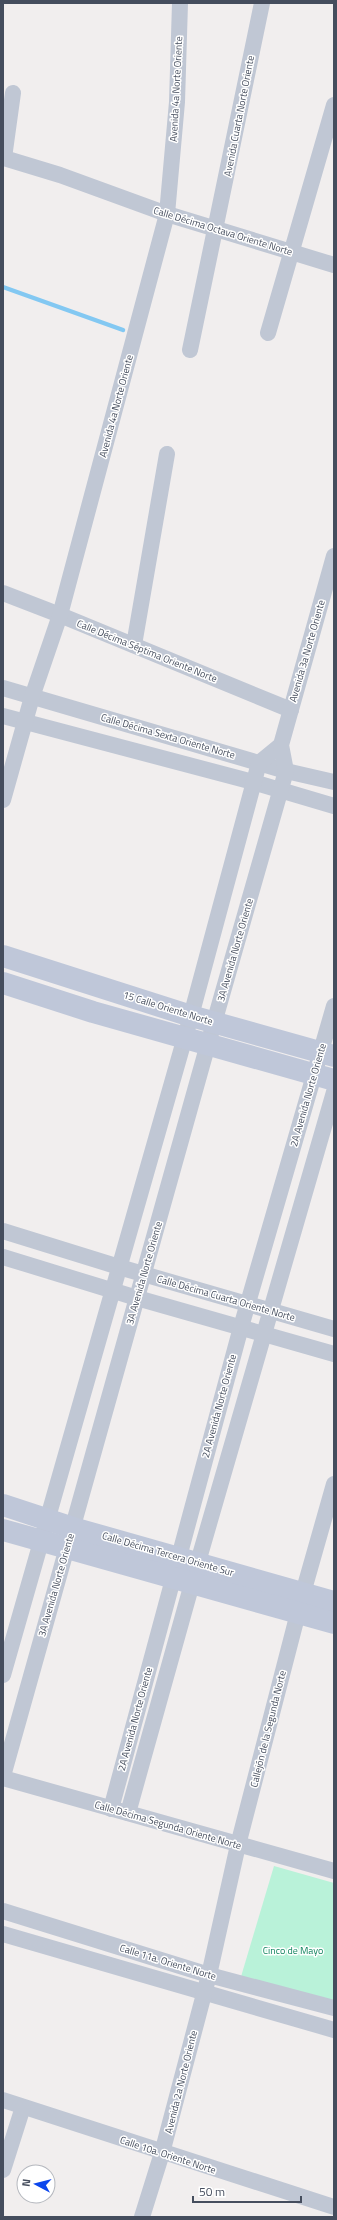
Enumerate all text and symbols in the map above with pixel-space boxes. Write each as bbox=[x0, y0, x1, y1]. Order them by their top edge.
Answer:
street label: Avenida 4a Norte Oriente bbox=[166, 36, 186, 142]
street label: Avenida Cuarta Norte Oriente bbox=[220, 54, 258, 178]
street label: Calle Décima Octava Oriente Norte bbox=[152, 203, 294, 259]
street label: Avenida 4a Norte Oriente bbox=[95, 353, 137, 459]
street label: Avenida 3a Norte Oriente bbox=[285, 598, 329, 704]
street label: Calle Décima Séptima Oriente Norte bbox=[74, 616, 220, 686]
street label: Calle Décima Sexta Oriente Norte bbox=[99, 710, 237, 762]
street label: 3A Avenida Norte Oriente bbox=[213, 897, 257, 1003]
street label: 15 Calle Oriente Norte bbox=[121, 987, 215, 1029]
street label: 2A Avenida Norte Oriente bbox=[286, 1042, 330, 1148]
street label: 3A Avenida Norte Oriente bbox=[122, 1220, 166, 1326]
street label: Calle Décima Cuarta Oriente Norte bbox=[155, 1271, 297, 1325]
street label: 2A Avenida Norte Oriente bbox=[198, 1352, 240, 1460]
street label: Calle Décima Tercera Oriente Sur bbox=[100, 1528, 236, 1580]
street label: 3A Avenida Norte Oriente bbox=[34, 1532, 78, 1638]
street label: 2A Avenida Norte Oriente bbox=[114, 1665, 156, 1773]
street label: Callejón de la Segunda Norte bbox=[246, 1669, 290, 1789]
street label: Calle Décima Segunda Oriente Norte bbox=[93, 1797, 243, 1853]
street label: Calle 11a. Oriente Norte bbox=[118, 1940, 218, 1984]
park label: Cinco de Mayo bbox=[263, 1943, 323, 1958]
street label: Avenida 2a Norte Oriente bbox=[161, 2029, 201, 2135]
street label: Calle 10a. Oriente Norte bbox=[118, 2132, 218, 2178]
north arrow bbox=[16, 2164, 56, 2204]
text: N bbox=[18, 2178, 34, 2188]
scale bar bbox=[193, 2178, 301, 2204]
text: 50 m bbox=[199, 2182, 225, 2201]

